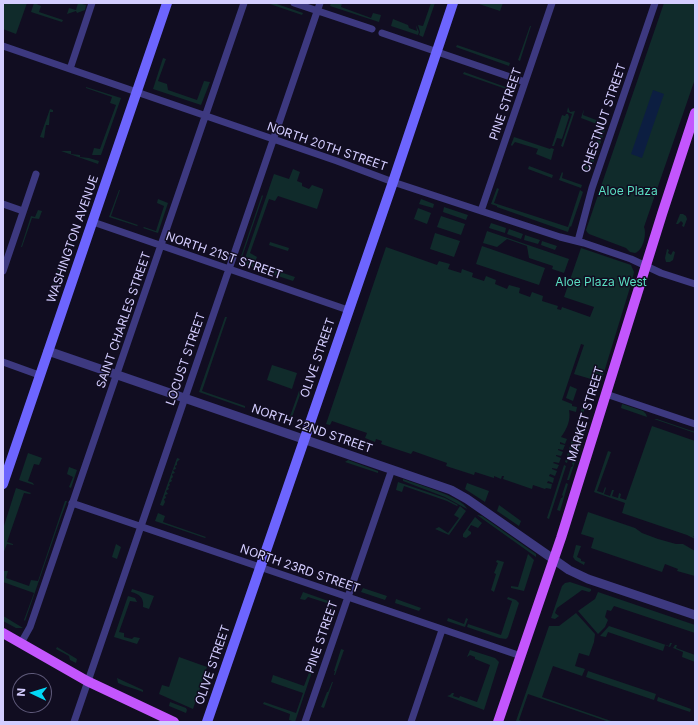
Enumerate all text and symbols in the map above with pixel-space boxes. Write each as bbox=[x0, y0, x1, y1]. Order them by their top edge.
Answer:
street label: CHESTNUT STREET bbox=[579, 61, 629, 175]
street label: PINE STREET bbox=[487, 66, 525, 142]
street label: NORTH 20TH STREET bbox=[265, 120, 389, 174]
street label: WASHINGTON AVENUE bbox=[44, 173, 102, 305]
park label: Aloe Plaza bbox=[598, 184, 658, 198]
street label: NORTH 21ST STREET bbox=[164, 229, 284, 283]
street label: SAINT CHARLES STREET bbox=[94, 250, 154, 390]
park label: Aloe Plaza West bbox=[555, 275, 647, 289]
street label: LOCUST STREET bbox=[163, 311, 209, 407]
street label: OLIVE STREET bbox=[298, 316, 338, 400]
street label: MARKET STREET bbox=[565, 365, 607, 463]
street label: NORTH 22ND STREET bbox=[250, 402, 374, 456]
street label: NORTH 23RD STREET bbox=[238, 542, 362, 596]
street label: PINE STREET bbox=[303, 599, 341, 675]
street label: OLIVE STREET bbox=[193, 623, 233, 707]
north arrow bbox=[12, 673, 52, 713]
text: N bbox=[14, 688, 28, 697]

